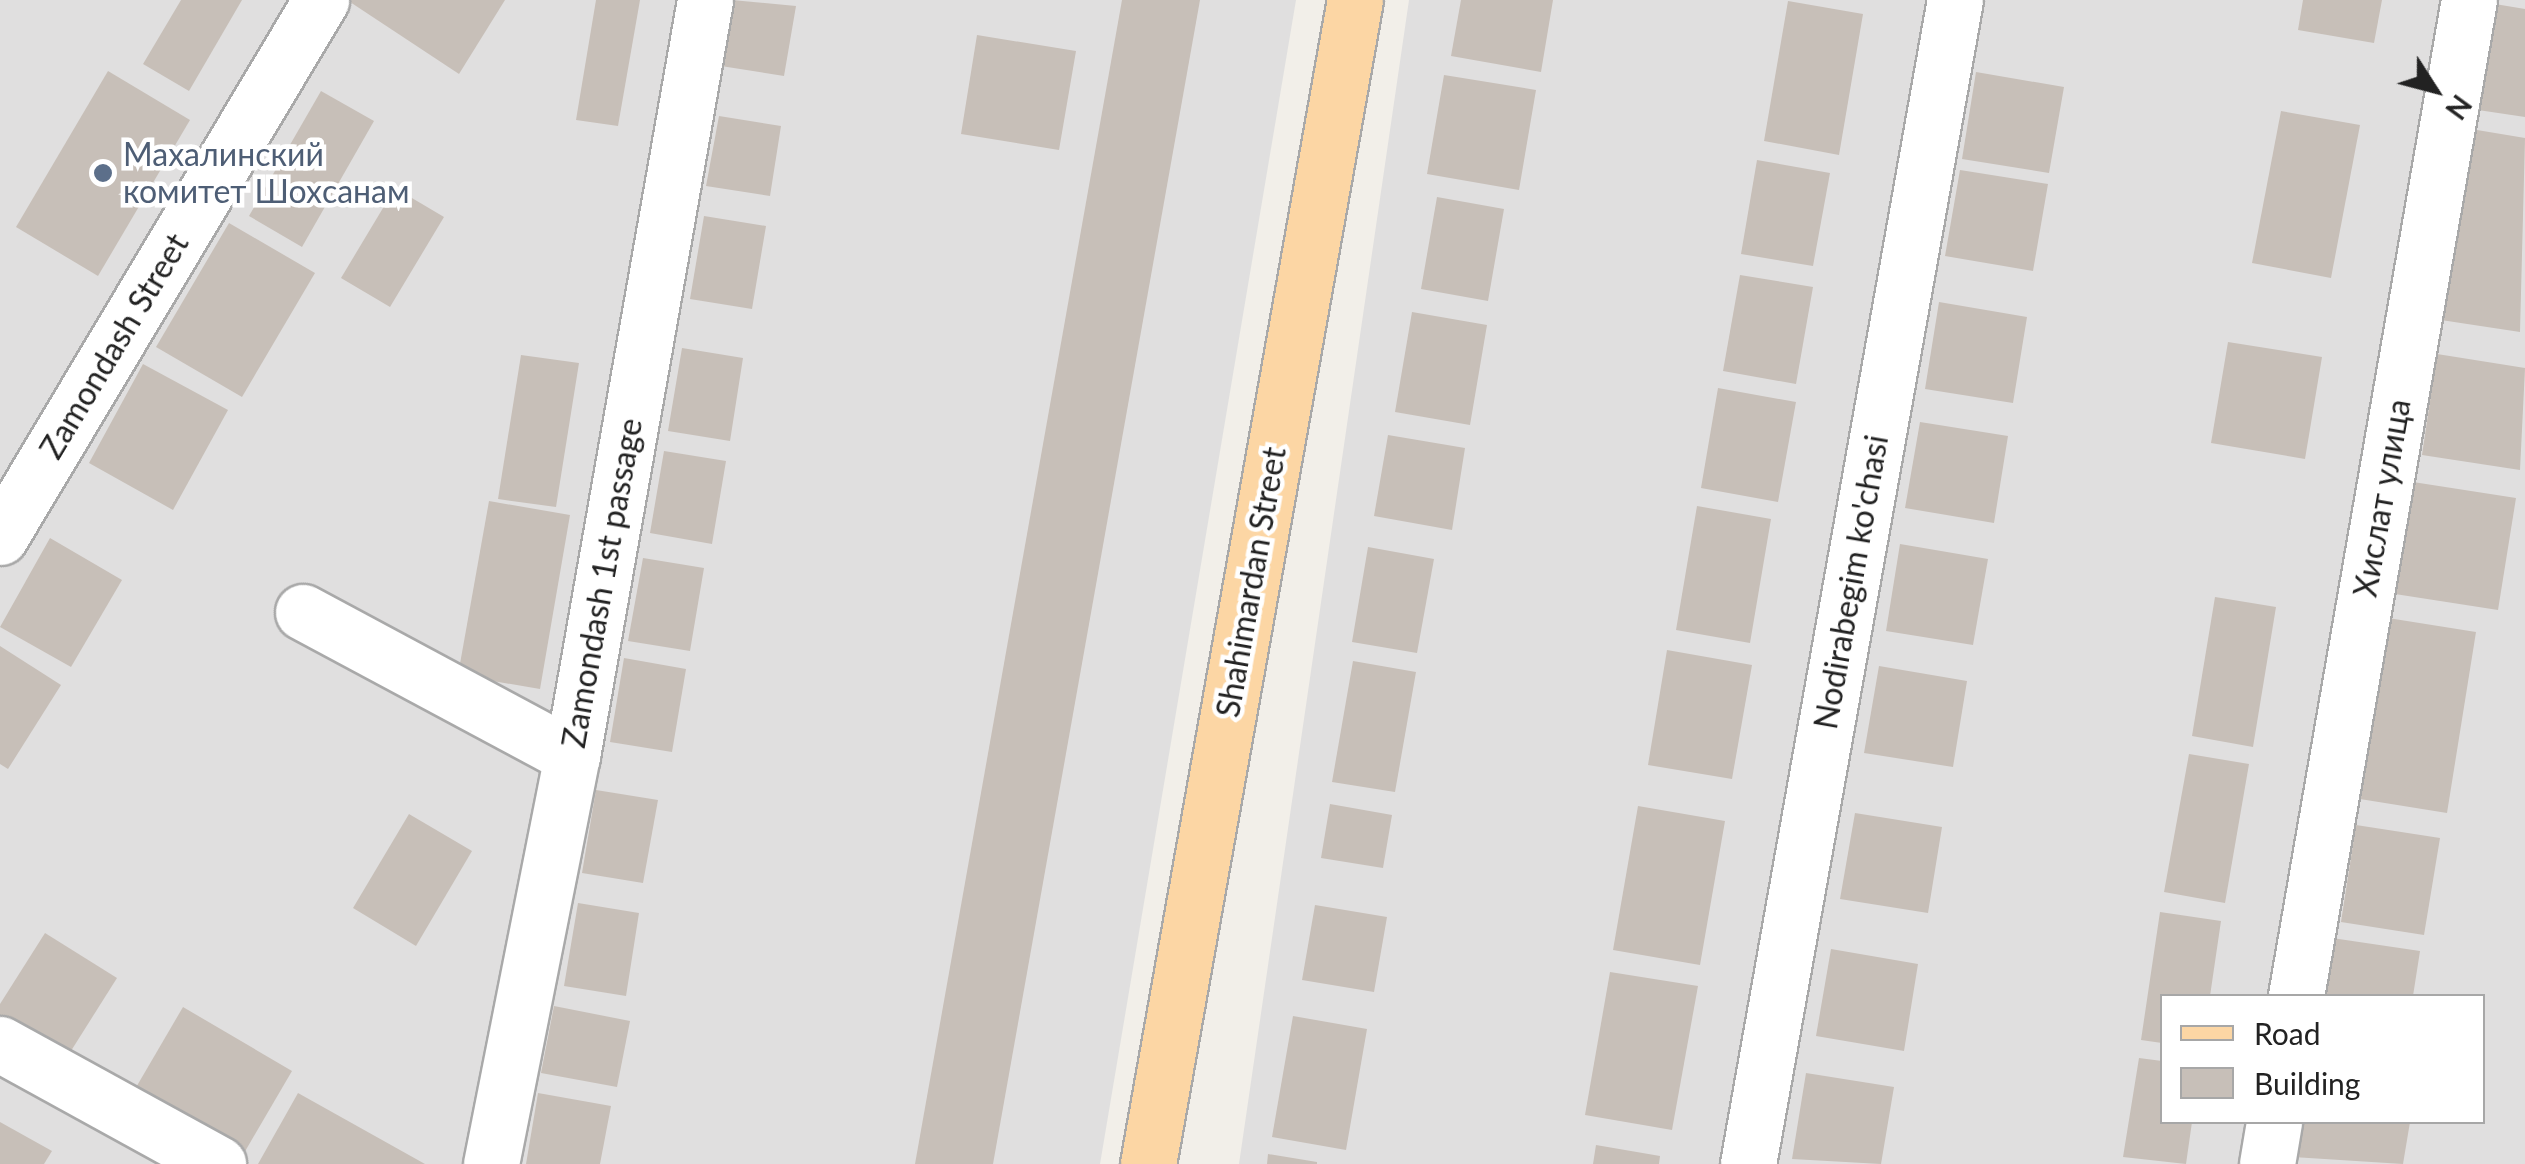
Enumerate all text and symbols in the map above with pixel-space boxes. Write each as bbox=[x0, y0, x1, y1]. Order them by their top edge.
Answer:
north arrow bbox=[2385, 40, 2485, 140]
text: N bbox=[2439, 89, 2479, 126]
place label: Махалинский комитет Шохcанам bbox=[123, 136, 410, 211]
marker: Махалинский комитет Шохcанам bbox=[92, 162, 114, 184]
street label: Zamоndash Street bbox=[32, 227, 196, 465]
street label: Хислат улица bbox=[2346, 396, 2418, 600]
street label: Zamondash 1st passage bbox=[554, 415, 650, 751]
street label: Nodirabegim ko'chasi bbox=[1806, 432, 1896, 732]
street label: Shahimardan Street bbox=[1208, 444, 1294, 720]
legend bbox=[2160, 994, 2485, 1124]
text: Road bbox=[2254, 1015, 2321, 1051]
text: Building bbox=[2254, 1065, 2360, 1101]

